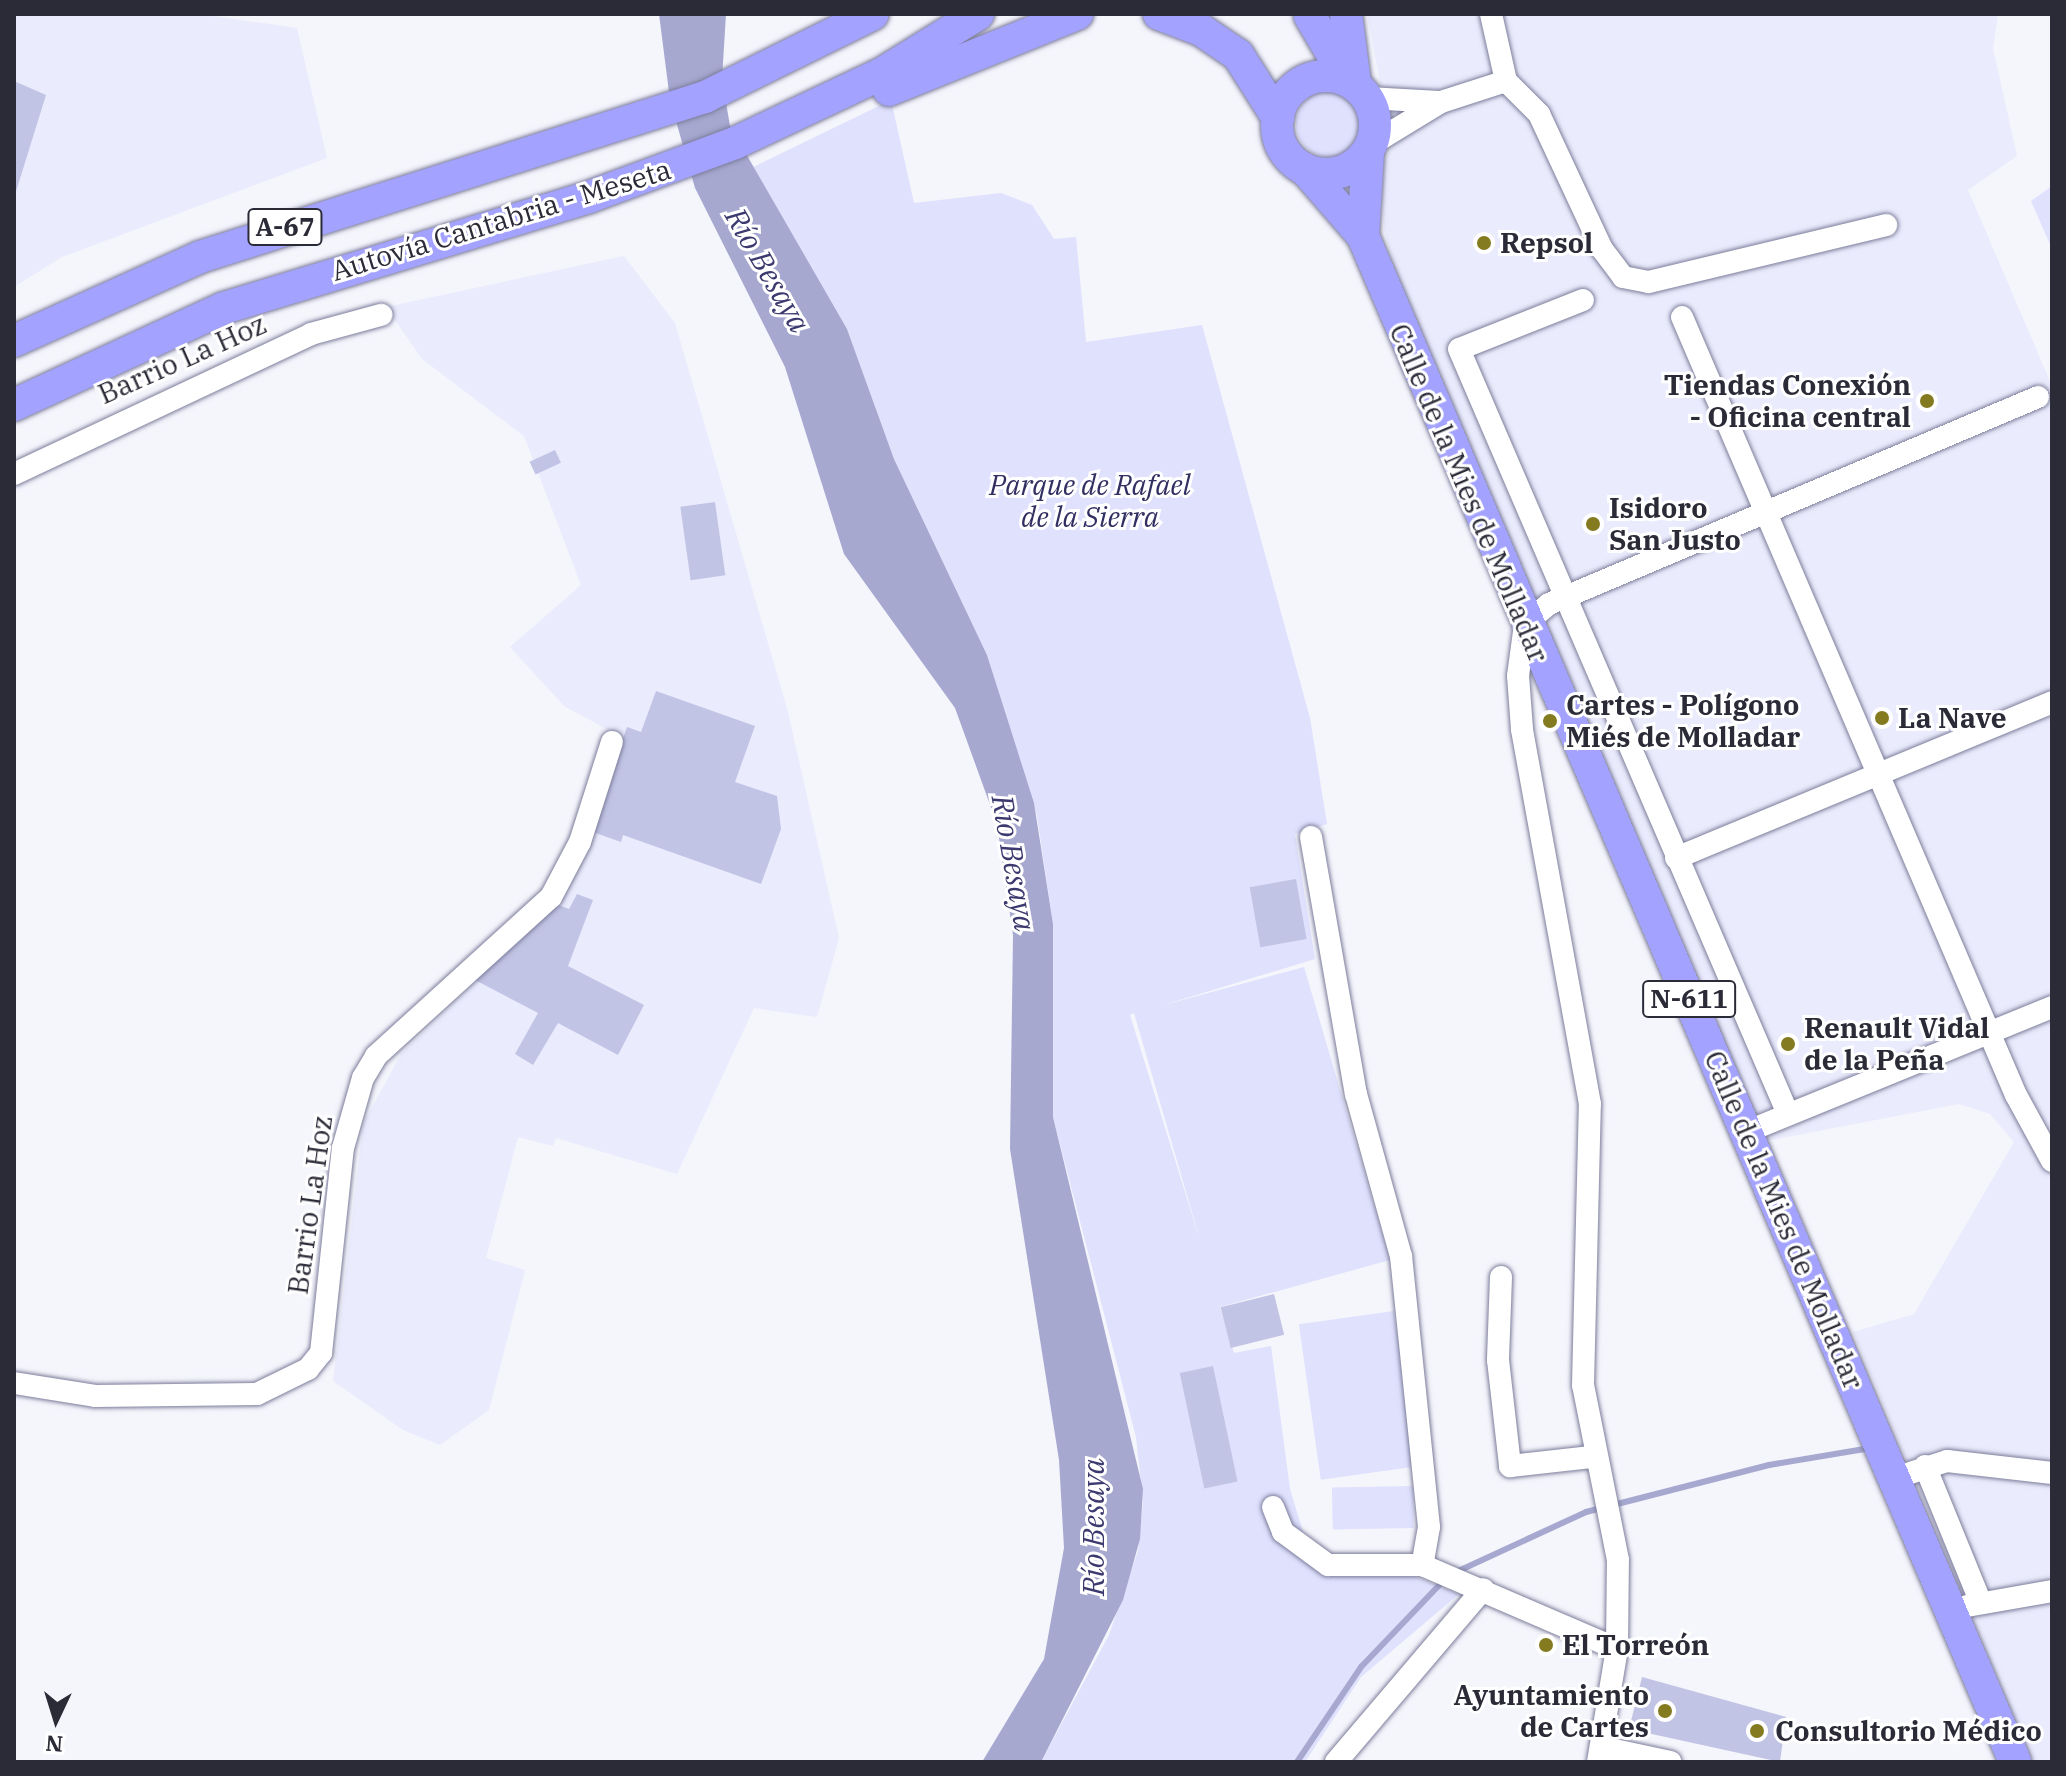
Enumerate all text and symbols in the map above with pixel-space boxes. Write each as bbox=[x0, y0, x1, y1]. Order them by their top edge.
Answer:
street label: Autovía Cantabria - Meseta bbox=[327, 152, 675, 288]
water label: Río Besaya bbox=[718, 201, 818, 339]
road number: A-67 bbox=[247, 205, 323, 249]
place label: Repsol bbox=[1500, 226, 1593, 260]
marker: Repsol bbox=[1475, 234, 1493, 252]
street label: Barrio La Hoz bbox=[93, 307, 271, 411]
street label: Calle de la Mies de Molladar bbox=[1382, 319, 1556, 667]
place label: Tiendas Conexión - Oficina central bbox=[1664, 368, 1911, 434]
marker: Tiendas Conexión - Oficina central bbox=[1918, 392, 1936, 410]
park label: Parque de Rafael de la Sierra bbox=[989, 468, 1191, 534]
place label: Isidoro San Justo bbox=[1609, 491, 1741, 557]
marker: Isidoro San Justo bbox=[1584, 515, 1602, 533]
place label: Cartes - Polígono Miés de Molladar bbox=[1566, 688, 1800, 754]
place label: La Nave bbox=[1898, 701, 2007, 735]
marker: La Nave bbox=[1873, 709, 1891, 727]
marker: Cartes - Polígono Miés de Molladar bbox=[1541, 712, 1559, 730]
water label: Río Besaya bbox=[984, 792, 1044, 934]
road number: N-611 bbox=[1641, 977, 1737, 1021]
place label: Renault Vidal de la Peña bbox=[1804, 1011, 1989, 1077]
marker: Renault Vidal de la Peña bbox=[1779, 1035, 1797, 1053]
street label: Calle de la Mies de Molladar bbox=[1697, 1046, 1871, 1394]
street label: Barrio La Hoz bbox=[281, 1113, 339, 1297]
water label: Río Besaya bbox=[1075, 1458, 1111, 1596]
place label: El Torreón bbox=[1562, 1628, 1709, 1662]
marker: El Torreón bbox=[1537, 1636, 1555, 1654]
place label: Ayuntamiento de Cartes bbox=[1453, 1678, 1649, 1744]
north arrow bbox=[16, 1680, 96, 1760]
marker: Ayuntamiento de Cartes bbox=[1656, 1702, 1674, 1720]
place label: Consultorio Médico bbox=[1775, 1714, 2042, 1748]
marker: Consultorio Médico bbox=[1746, 1720, 1768, 1742]
text: N bbox=[45, 1729, 64, 1760]

